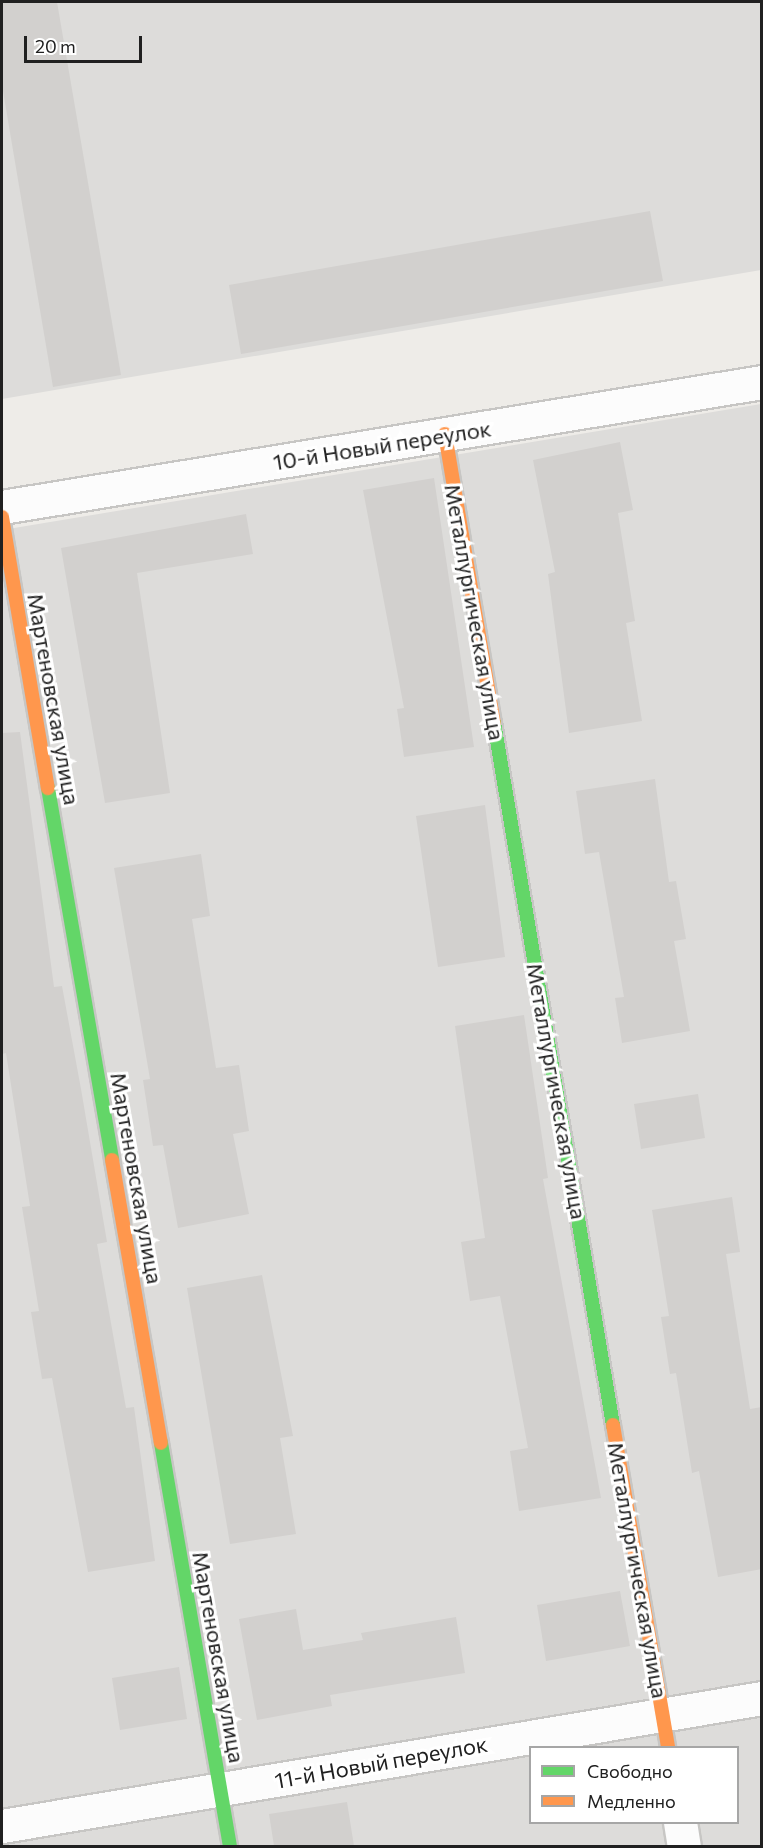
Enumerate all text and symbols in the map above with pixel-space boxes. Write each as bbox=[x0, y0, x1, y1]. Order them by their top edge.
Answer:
scale bar bbox=[27, 24, 146, 62]
text: 20 m bbox=[35, 35, 76, 57]
street label: 10-й Новый переулок bbox=[271, 415, 493, 475]
street label: Металлургическая улица bbox=[439, 482, 511, 742]
street label: Мартеновская улица bbox=[22, 591, 86, 807]
street label: Металлургическая улица bbox=[521, 961, 593, 1221]
street label: Мартеновская улица bbox=[105, 1070, 169, 1286]
street label: Металлургическая улица bbox=[602, 1440, 674, 1700]
street label: Мартеновская улица bbox=[187, 1549, 251, 1765]
street label: 11-й Новый переулок bbox=[273, 1730, 489, 1794]
legend bbox=[529, 1746, 739, 1824]
text: Свободно bbox=[587, 1760, 673, 1782]
text: Медленно bbox=[587, 1790, 676, 1812]

